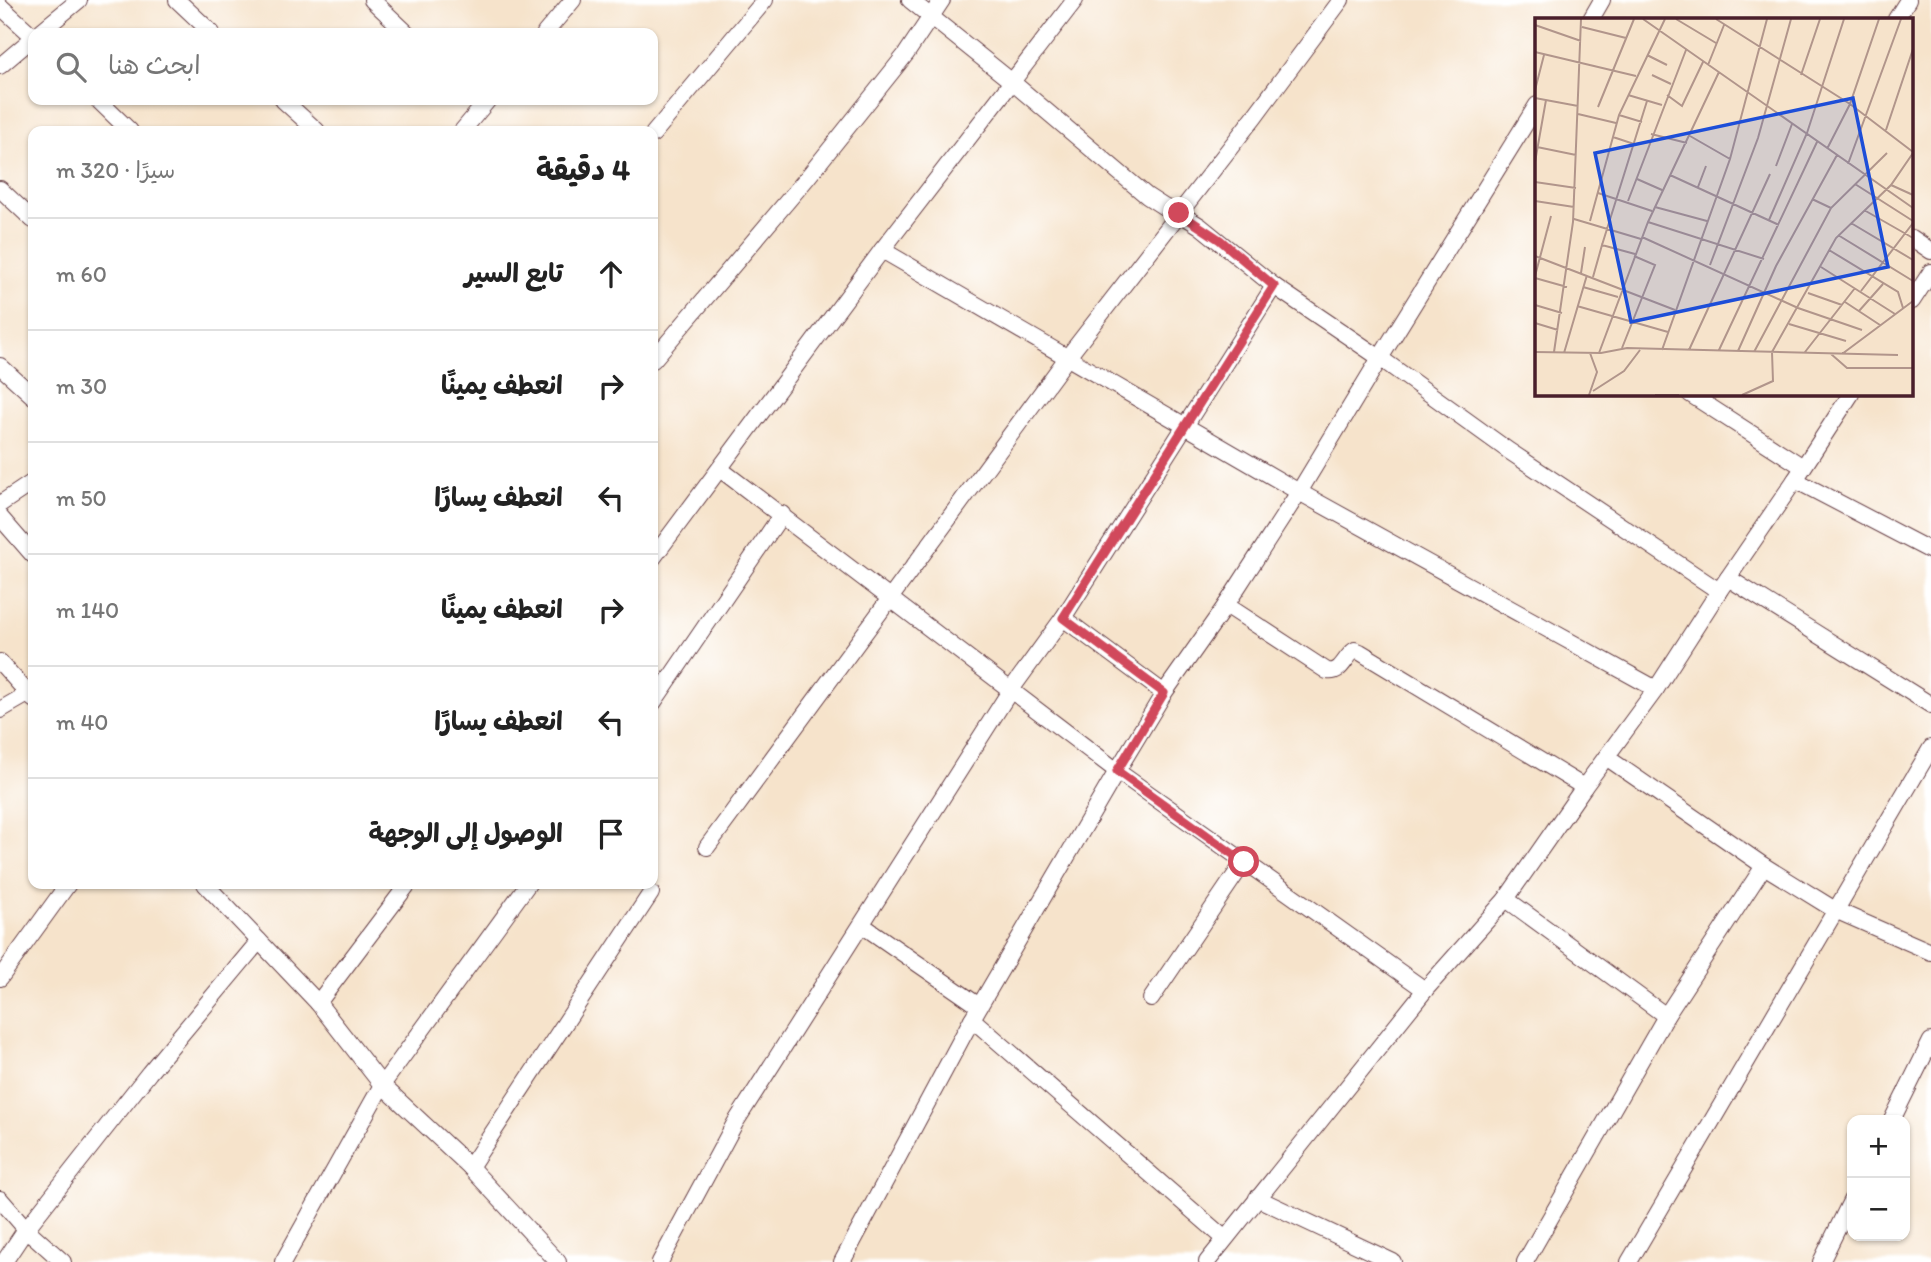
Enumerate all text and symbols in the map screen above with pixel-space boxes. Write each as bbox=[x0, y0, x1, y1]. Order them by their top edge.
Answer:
inset map bbox=[1535, 18, 1913, 396]
search box bbox=[28, 28, 658, 105]
icon: search bbox=[52, 48, 90, 86]
text: ابحث هنا bbox=[108, 49, 201, 81]
text: 4 دقيقة bbox=[536, 151, 630, 188]
text: سيرًا · 320 m bbox=[56, 156, 175, 184]
route end bbox=[1163, 197, 1194, 228]
icon: ahead bbox=[592, 255, 630, 293]
text: تابع السير bbox=[465, 257, 563, 289]
text: 60 m bbox=[56, 260, 107, 288]
icon: right bbox=[592, 367, 630, 405]
text: انعطف يمينًا bbox=[441, 369, 563, 401]
text: 30 m bbox=[56, 372, 107, 400]
icon: left bbox=[592, 479, 630, 517]
text: انعطف يسارًا bbox=[434, 481, 563, 513]
text: 50 m bbox=[56, 484, 107, 512]
icon: right bbox=[592, 591, 630, 629]
text: انعطف يمينًا bbox=[441, 593, 563, 625]
text: 140 m bbox=[56, 596, 119, 624]
icon: left bbox=[592, 703, 630, 741]
text: انعطف يسارًا bbox=[434, 705, 563, 737]
text: 40 m bbox=[56, 708, 109, 736]
icon: arrive bbox=[592, 815, 630, 853]
text: الوصول إلى الوجهة bbox=[369, 817, 563, 849]
route start bbox=[1228, 846, 1259, 877]
map controls bbox=[1847, 1115, 1910, 1241]
button: + bbox=[1847, 1115, 1910, 1178]
button: − bbox=[1847, 1178, 1910, 1241]

